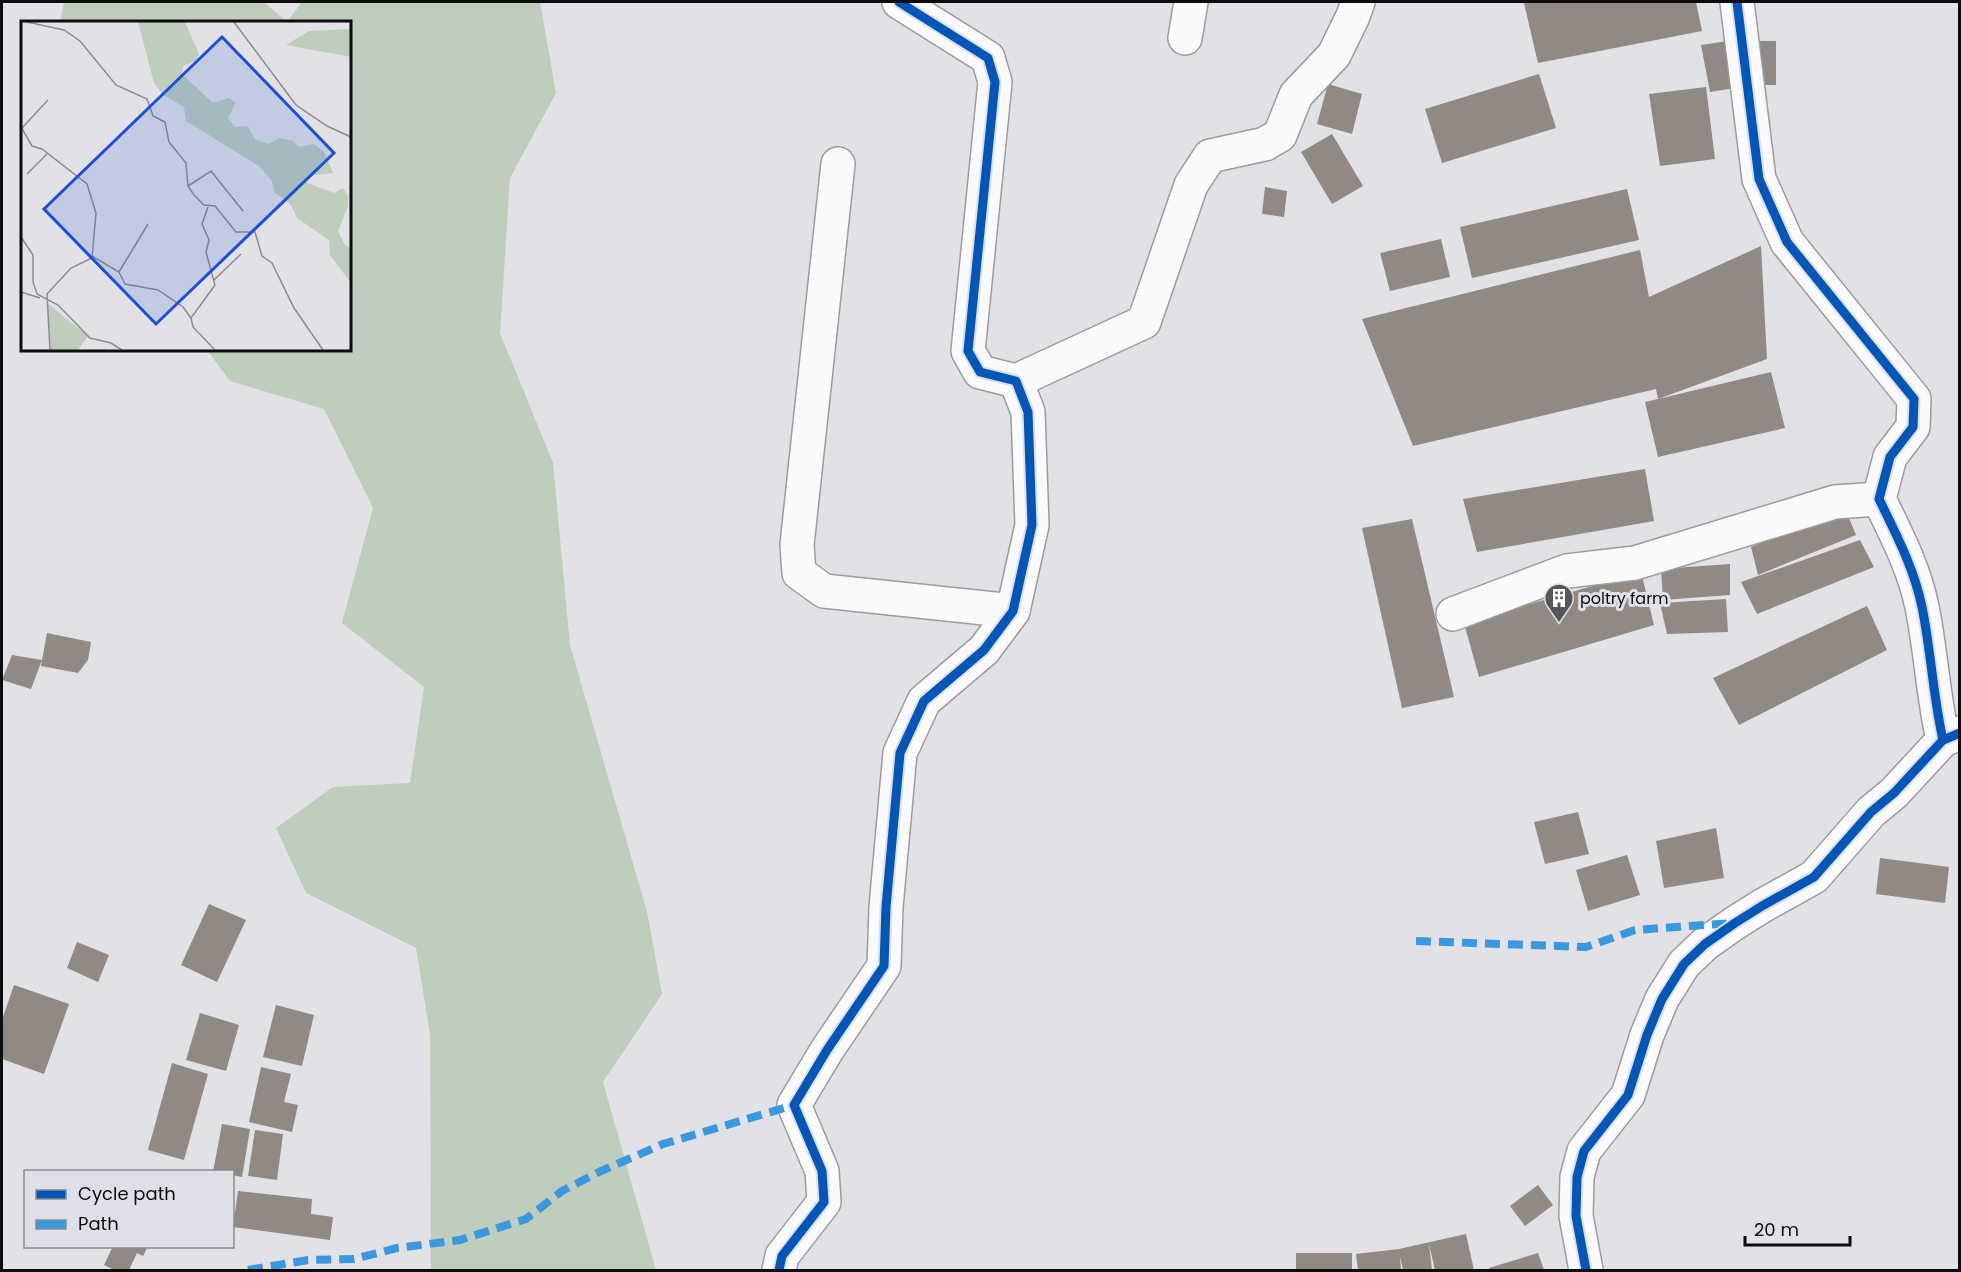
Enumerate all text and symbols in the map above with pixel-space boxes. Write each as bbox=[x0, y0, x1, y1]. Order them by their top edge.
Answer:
inset map bbox=[21, 21, 351, 351]
building icon: poltry farm bbox=[1543, 582, 1575, 624]
place label: poltry farm bbox=[1580, 587, 1669, 610]
legend bbox=[24, 1170, 234, 1248]
text: Cycle path bbox=[78, 1181, 176, 1206]
scale bar bbox=[1745, 1209, 1850, 1247]
text: Path bbox=[78, 1211, 119, 1236]
text: 20 m bbox=[1754, 1217, 1799, 1242]

